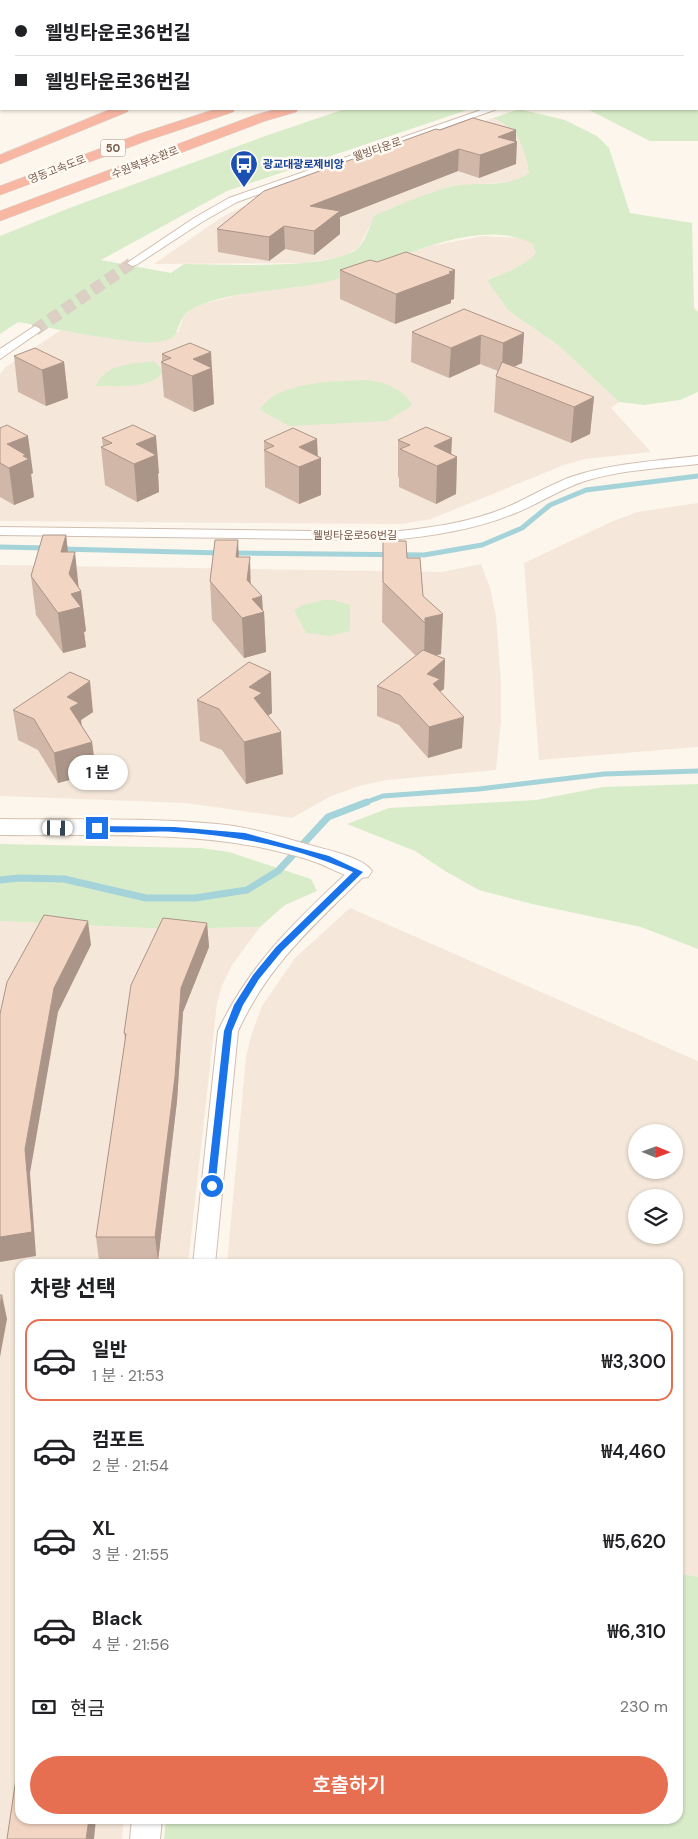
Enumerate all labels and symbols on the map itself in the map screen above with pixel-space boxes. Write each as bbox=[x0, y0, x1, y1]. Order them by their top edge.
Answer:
street label: 웰빙타운로 bbox=[351, 134, 403, 164]
road number: 50 bbox=[100, 140, 126, 156]
street label: 수원북부순환로 bbox=[109, 143, 181, 181]
bus stop icon: 광교대광로제비앙 bbox=[229, 149, 259, 188]
street label: 영동고속도로 bbox=[26, 152, 88, 186]
place label: 광교대광로제비앙 bbox=[263, 157, 344, 171]
street label: 웰빙타운로56번길 bbox=[313, 528, 397, 542]
callout: 1 분 bbox=[67, 756, 127, 790]
route end bbox=[86, 817, 108, 839]
car bbox=[42, 820, 73, 836]
north arrow bbox=[628, 1124, 682, 1179]
route start bbox=[201, 1175, 223, 1197]

